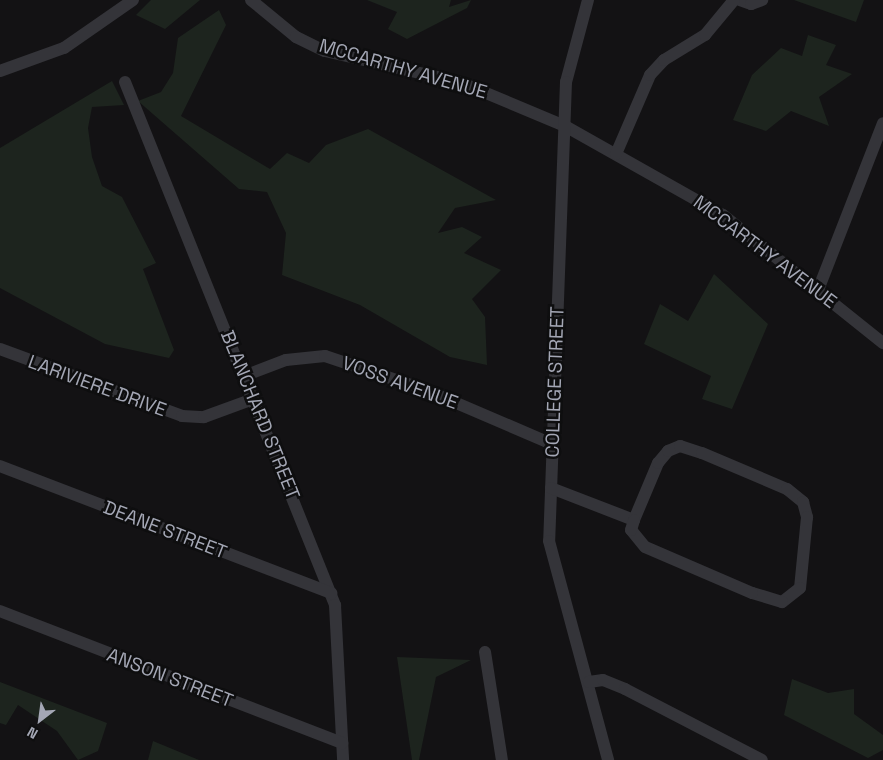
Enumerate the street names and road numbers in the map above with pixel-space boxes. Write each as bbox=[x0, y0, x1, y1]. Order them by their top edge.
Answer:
street label: MCCARTHY AVENUE bbox=[316, 34, 490, 104]
street label: MCCARTHY AVENUE bbox=[689, 191, 841, 313]
street label: COLLEGE STREET bbox=[541, 306, 569, 458]
street label: BLANCHARD STREET bbox=[216, 327, 304, 503]
street label: LARIVIERE DRIVE bbox=[25, 350, 169, 422]
street label: VOSS AVENUE bbox=[339, 351, 461, 415]
street label: DEANE STREET bbox=[100, 496, 230, 564]
street label: ANSON STREET bbox=[104, 643, 236, 713]

